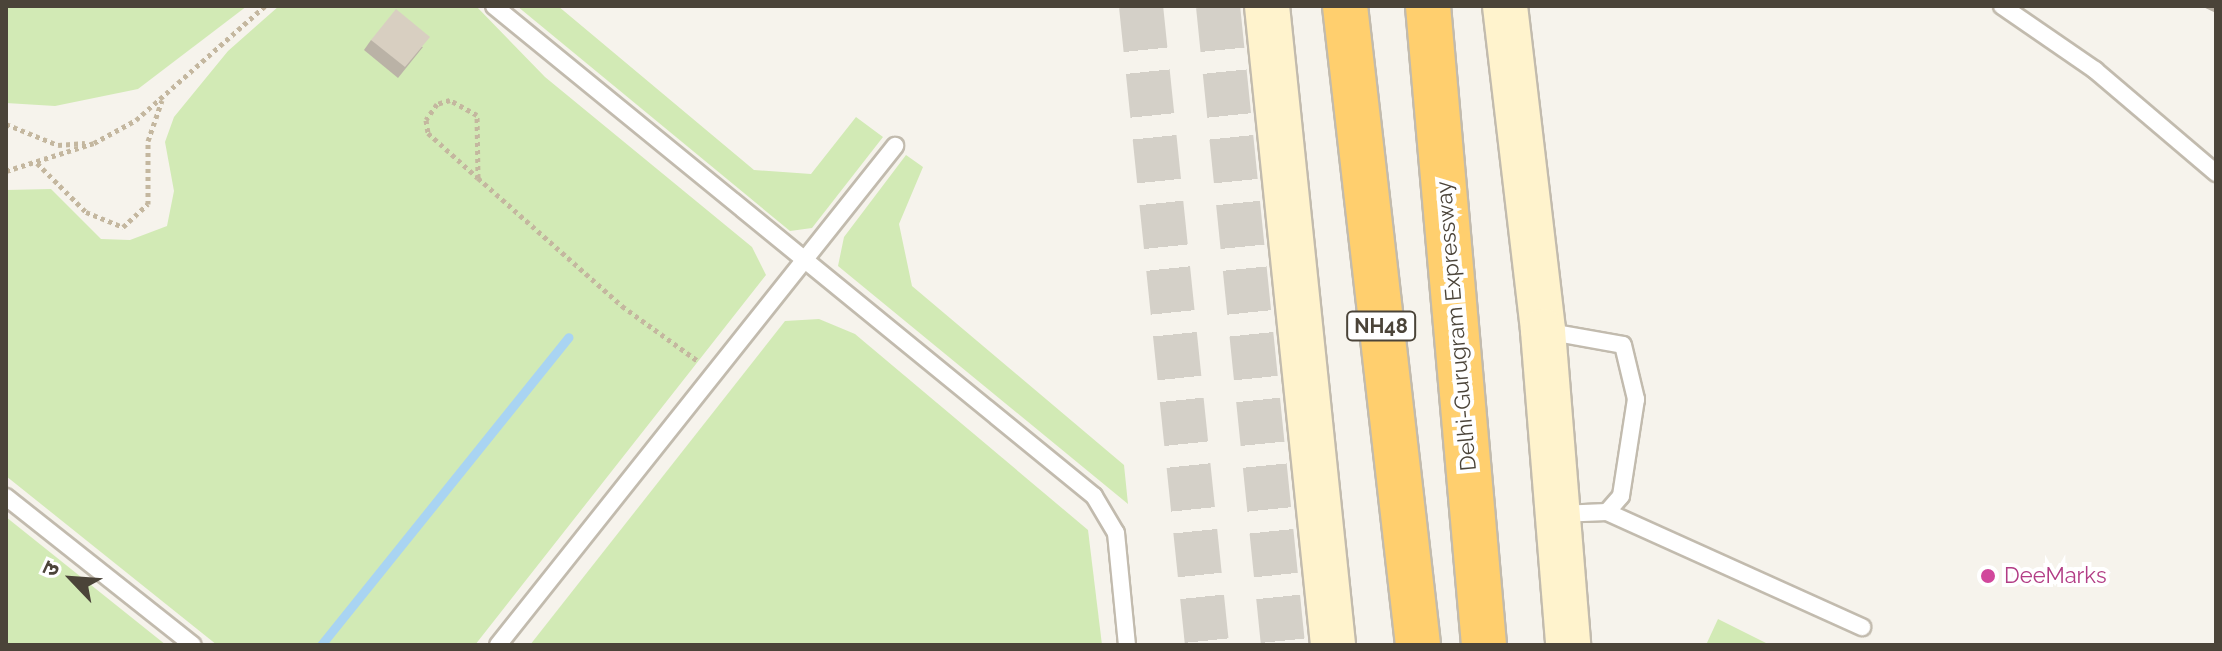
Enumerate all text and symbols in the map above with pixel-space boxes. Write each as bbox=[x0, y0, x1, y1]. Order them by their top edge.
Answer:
street label: Delhi-Gurugram Expressway bbox=[1430, 180, 1482, 472]
road number: NH48 bbox=[1345, 310, 1417, 342]
north arrow bbox=[32, 539, 112, 619]
text: उ bbox=[36, 558, 65, 580]
place label: DeeMarks bbox=[2004, 563, 2107, 589]
marker: DeeMarks bbox=[1979, 567, 1997, 585]

